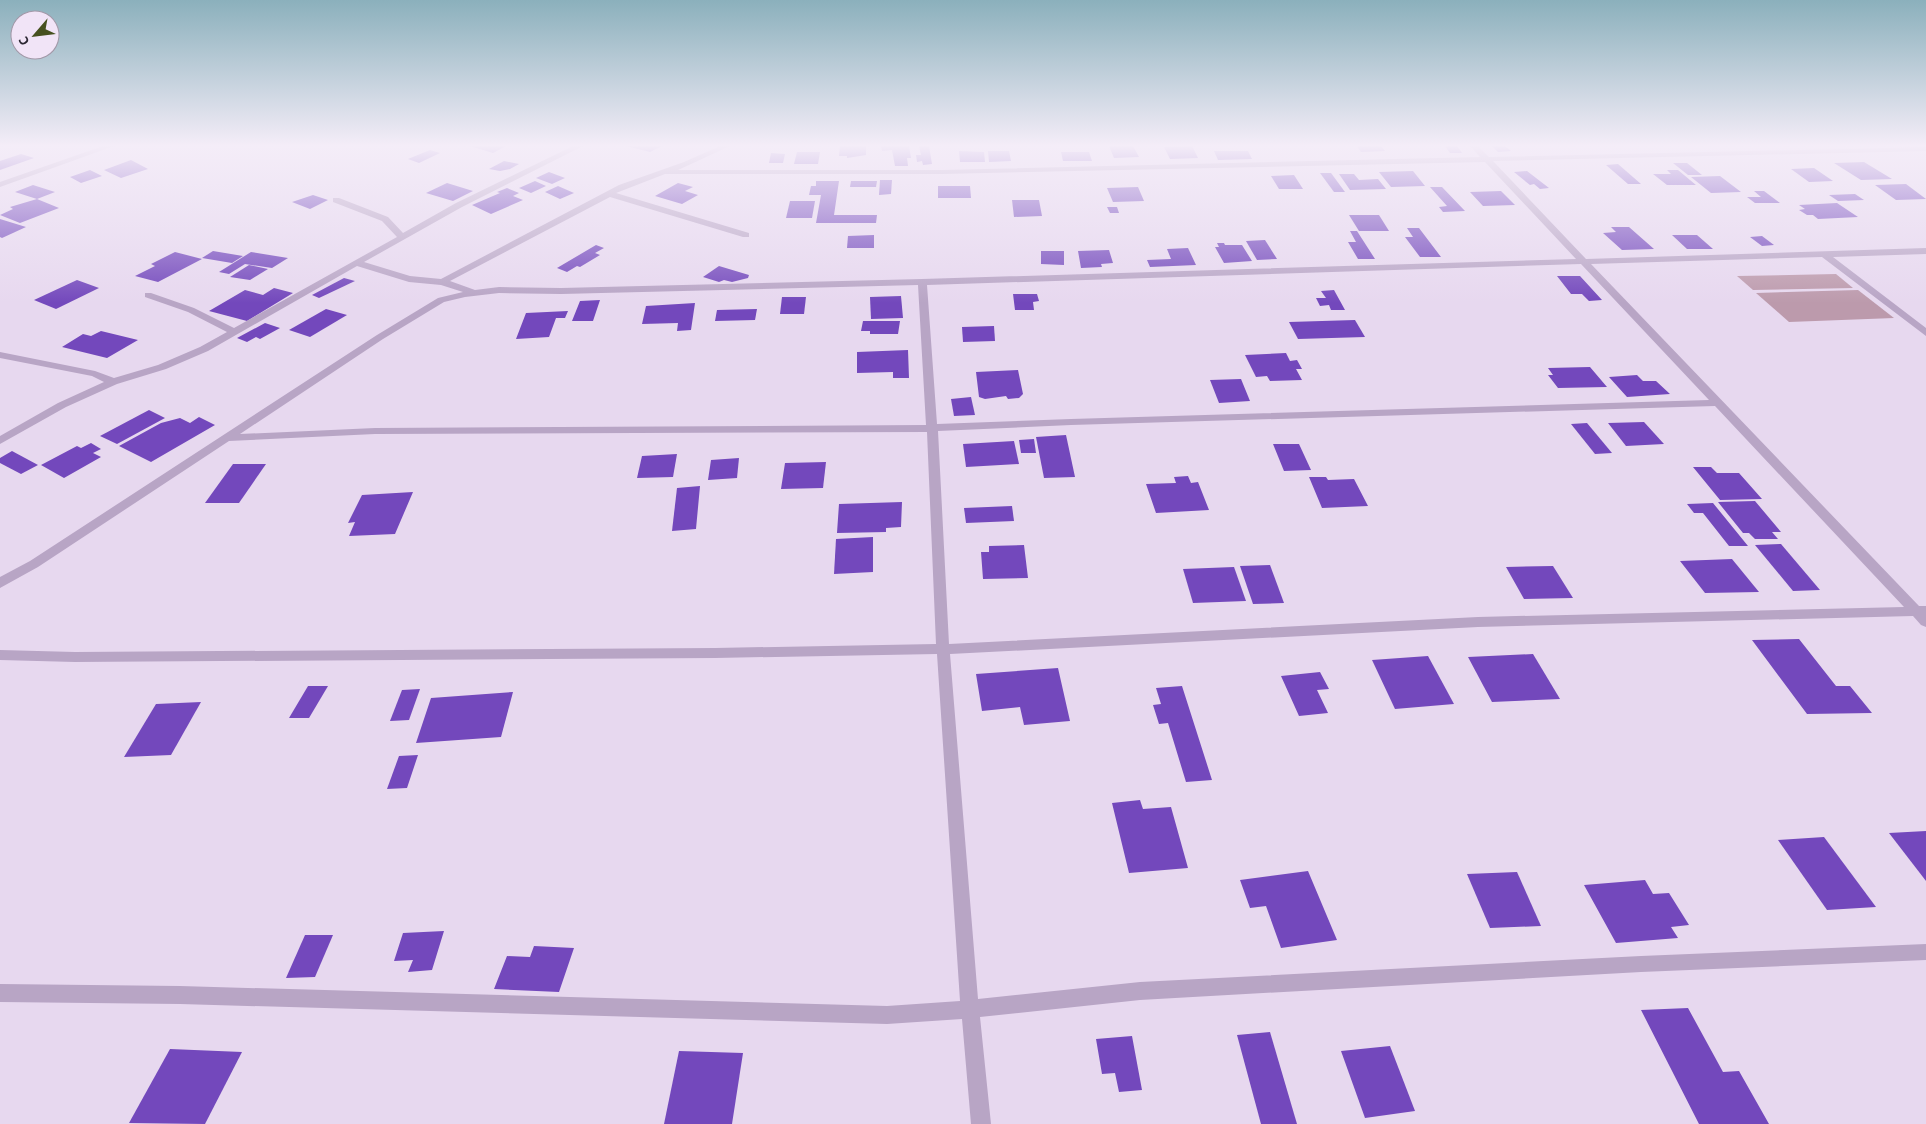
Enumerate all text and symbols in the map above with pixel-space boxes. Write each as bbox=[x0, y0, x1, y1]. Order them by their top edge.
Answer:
north arrow bbox=[10, 10, 60, 60]
text: С bbox=[16, 34, 32, 47]

